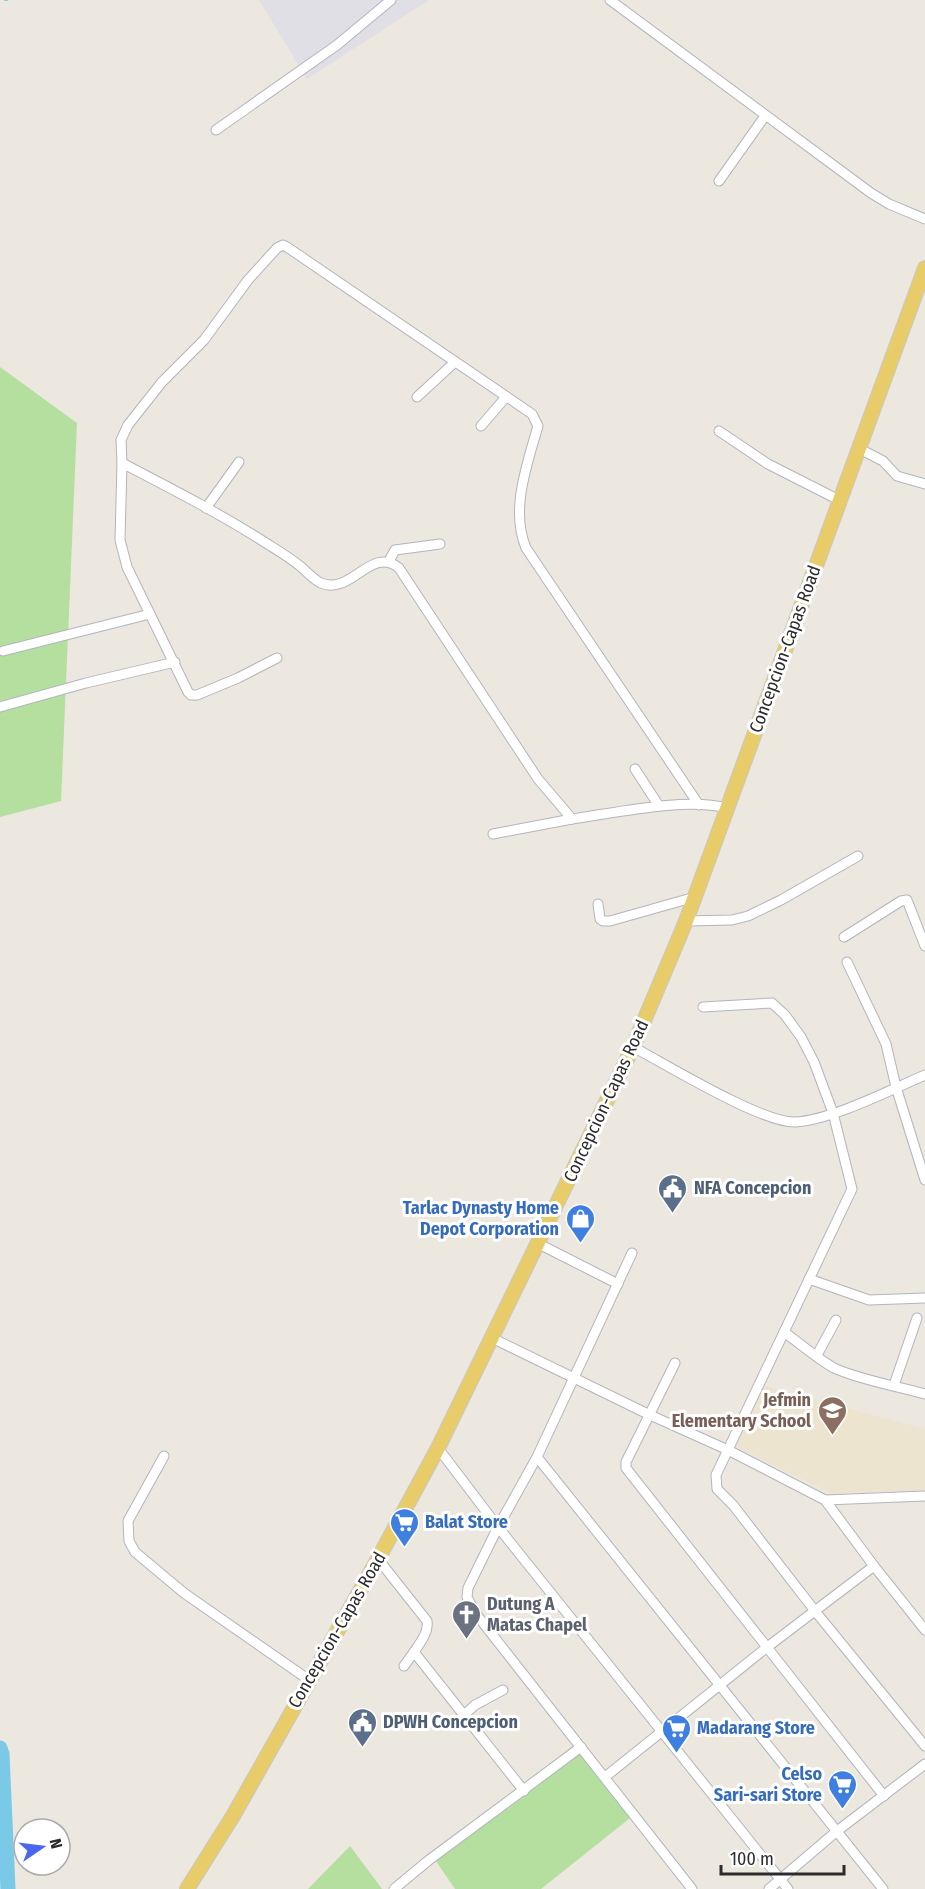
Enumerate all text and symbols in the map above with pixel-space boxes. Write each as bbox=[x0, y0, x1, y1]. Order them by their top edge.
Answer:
street label: Concepcion-Capas Road bbox=[744, 562, 826, 736]
street label: Concepcion-Capas Road bbox=[559, 1016, 653, 1186]
public building icon: NFA Concepcion bbox=[657, 1172, 689, 1214]
place label: NFA Concepcion bbox=[694, 1177, 811, 1199]
place label: Tarlac Dynasty Home Depot Corporation bbox=[403, 1197, 559, 1240]
shop icon: Tarlac Dynasty Home Depot Corporation bbox=[564, 1202, 596, 1244]
place label: Jefmin Elementary School bbox=[672, 1389, 811, 1432]
school or university icon: Jefmin Elementary School bbox=[816, 1394, 848, 1436]
supermarket icon: Balat Store bbox=[388, 1506, 420, 1548]
place label: Balat Store bbox=[425, 1511, 508, 1533]
street label: Concepcion-Capas Road bbox=[283, 1548, 391, 1712]
place label: Dutung A Matas Chapel bbox=[487, 1593, 587, 1636]
church icon: Dutung A Matas Chapel bbox=[450, 1598, 482, 1640]
public building icon: DPWH Concepcion bbox=[346, 1706, 378, 1748]
place label: DPWH Concepcion bbox=[383, 1711, 518, 1733]
supermarket icon: Madarang Store bbox=[660, 1712, 692, 1754]
place label: Madarang Store bbox=[697, 1717, 815, 1739]
place label: Celso Sari-sari Store bbox=[714, 1763, 822, 1806]
supermarket icon: Celso Sari-sari Store bbox=[827, 1768, 859, 1810]
north arrow bbox=[12, 1817, 72, 1877]
text: N bbox=[46, 1837, 66, 1850]
scale bar bbox=[721, 1838, 844, 1876]
text: 100 m bbox=[730, 1848, 774, 1870]

